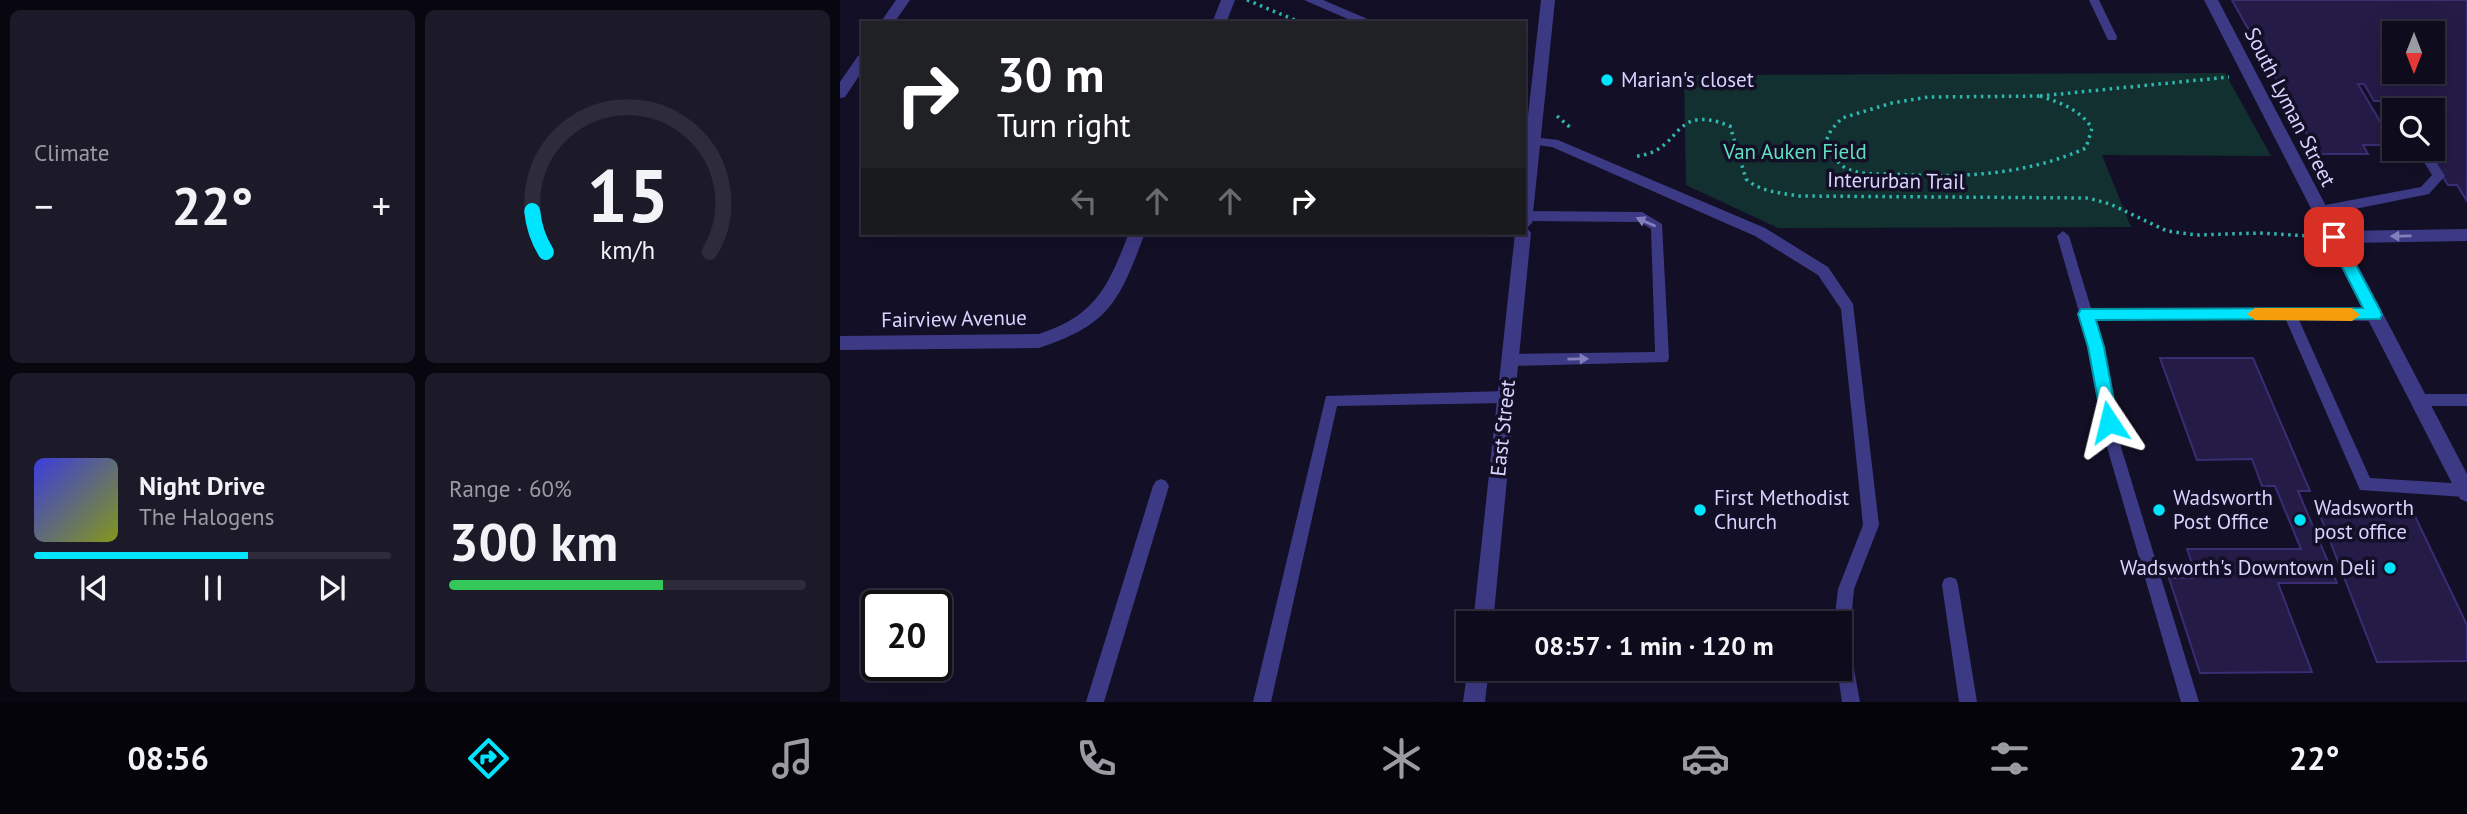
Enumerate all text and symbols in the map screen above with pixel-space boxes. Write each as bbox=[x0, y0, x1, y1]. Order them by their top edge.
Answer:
north arrow bbox=[2382, 21, 2445, 84]
map controls bbox=[2382, 21, 2445, 161]
street label: South Lyman Street bbox=[2239, 23, 2342, 191]
text: 30 m bbox=[997, 42, 1104, 106]
icon: right bbox=[882, 49, 973, 140]
place label: Marian's closet bbox=[1621, 66, 1754, 93]
marker: Marian's closet bbox=[1599, 72, 1615, 88]
button: search bbox=[2382, 98, 2445, 161]
text: Turn right bbox=[997, 104, 1131, 146]
text: Climate bbox=[34, 138, 109, 167]
park label: Van Auken Field bbox=[1722, 138, 1867, 165]
text: 15 bbox=[586, 149, 669, 243]
street label: Interurban Trail bbox=[1827, 166, 1965, 195]
text: 22° bbox=[172, 172, 253, 239]
text: − bbox=[34, 181, 53, 230]
text: + bbox=[372, 181, 391, 230]
icon: left bbox=[1065, 182, 1103, 220]
icon: ahead bbox=[1138, 182, 1176, 220]
icon: ahead bbox=[1211, 182, 1249, 220]
icon: right bbox=[1284, 182, 1322, 220]
pin bbox=[2304, 207, 2364, 267]
one-way arrow bbox=[1635, 216, 1656, 227]
icon: arrive bbox=[2315, 218, 2353, 256]
one-way arrow bbox=[2389, 230, 2411, 242]
text: km/h bbox=[600, 234, 655, 266]
street label: Fairview Avenue bbox=[881, 304, 1027, 333]
one-way arrow bbox=[1568, 354, 1590, 365]
street label: East Street bbox=[1484, 378, 1521, 478]
position arrow bbox=[2072, 385, 2146, 459]
text: Night Drive bbox=[139, 469, 265, 502]
text: Range · 60% bbox=[449, 474, 572, 503]
place label: First Methodist Church bbox=[1714, 484, 1849, 535]
place label: Wadsworth Post Office bbox=[2173, 484, 2273, 535]
place label: Wadsworth post office bbox=[2314, 494, 2414, 545]
text: The Halogens bbox=[139, 502, 274, 531]
marker: First Methodist Church bbox=[1692, 502, 1708, 518]
marker: Wadsworth Post Office bbox=[2151, 502, 2167, 518]
text: 300 km bbox=[449, 508, 618, 575]
marker: Wadsworth post office bbox=[2292, 512, 2308, 528]
place label: Wadsworth's Downtown Deli bbox=[2120, 554, 2376, 581]
marker: Wadsworth's Downtown Deli bbox=[2382, 560, 2398, 576]
icon: previous bbox=[75, 569, 113, 607]
icon: pause bbox=[194, 569, 232, 607]
icon: next bbox=[313, 569, 351, 607]
speed limit sign: 20 bbox=[861, 590, 952, 681]
text: 08:57 · 1 min · 120 m bbox=[1534, 629, 1774, 662]
icon: directions bbox=[464, 734, 513, 783]
icon: music bbox=[768, 734, 817, 783]
icon: phone bbox=[1072, 734, 1121, 783]
icon: climate bbox=[1377, 734, 1426, 783]
icon: car bbox=[1681, 734, 1730, 783]
icon: filters bbox=[1985, 734, 2034, 783]
text: 08:56 bbox=[128, 737, 209, 779]
text: 22° bbox=[2289, 737, 2339, 779]

